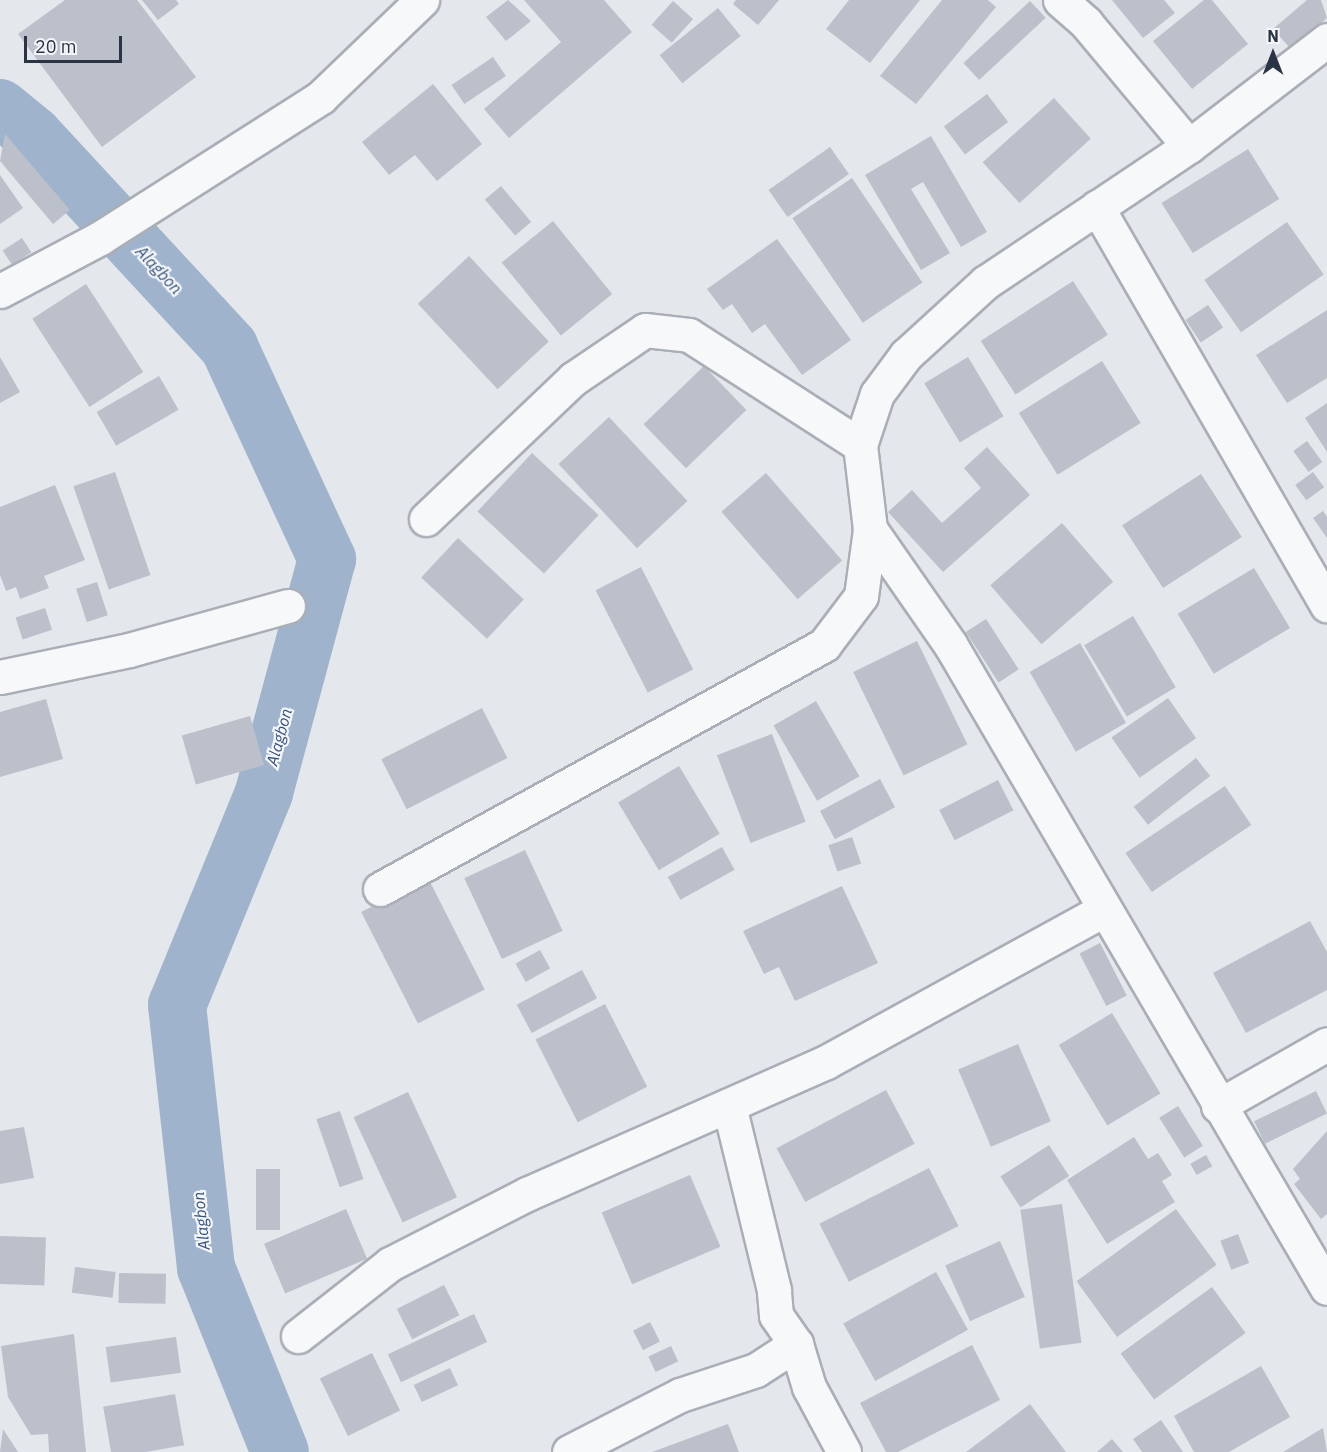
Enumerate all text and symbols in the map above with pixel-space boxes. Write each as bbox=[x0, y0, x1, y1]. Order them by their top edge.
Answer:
scale bar bbox=[27, 24, 124, 62]
north arrow bbox=[1243, 24, 1303, 84]
text: N bbox=[1267, 26, 1279, 46]
text: 20 m bbox=[35, 35, 77, 58]
water label: Alagbon bbox=[132, 242, 186, 298]
water label: Alagbon bbox=[262, 706, 296, 768]
water label: Alagbon bbox=[188, 1191, 214, 1251]

